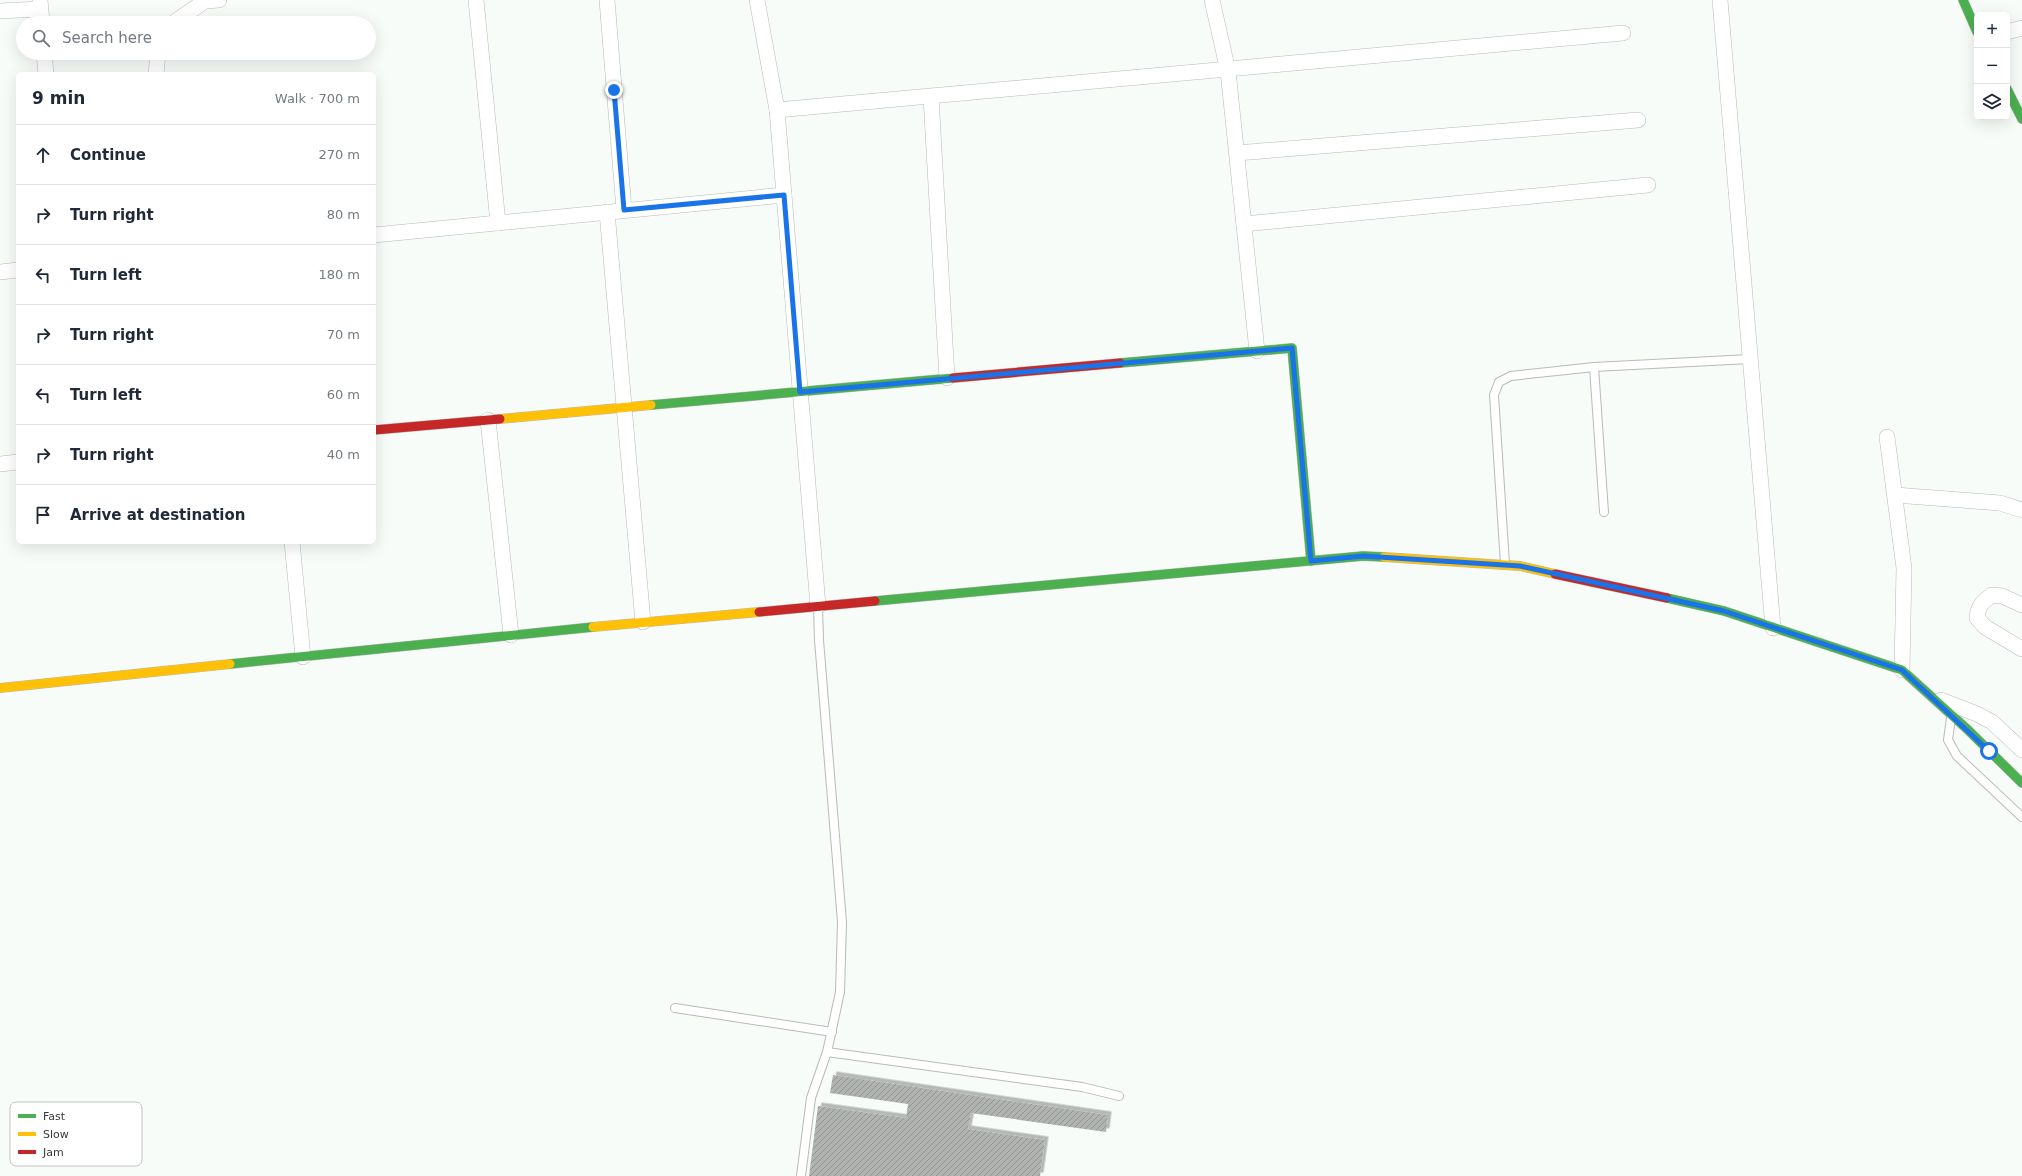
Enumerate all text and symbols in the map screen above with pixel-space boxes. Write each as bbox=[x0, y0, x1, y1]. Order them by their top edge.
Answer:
map controls bbox=[1974, 12, 2010, 120]
button: + bbox=[1974, 12, 2010, 48]
search box bbox=[16, 16, 376, 60]
icon: search bbox=[30, 27, 52, 49]
text: Search here bbox=[62, 29, 152, 47]
button: − bbox=[1974, 48, 2010, 84]
route end bbox=[605, 81, 623, 99]
button: layers bbox=[1974, 84, 2010, 120]
text: 9 min bbox=[32, 88, 85, 108]
text: Walk · 700 m bbox=[275, 91, 360, 106]
icon: ahead bbox=[32, 144, 54, 166]
text: Continue bbox=[70, 146, 146, 164]
text: 270 m bbox=[318, 147, 360, 162]
icon: right bbox=[32, 204, 54, 226]
text: Turn right bbox=[70, 206, 154, 224]
text: 80 m bbox=[327, 207, 360, 222]
icon: left bbox=[32, 264, 54, 286]
text: Turn left bbox=[70, 266, 142, 284]
text: 180 m bbox=[318, 267, 360, 282]
icon: right bbox=[32, 324, 54, 346]
text: Turn right bbox=[70, 326, 154, 344]
text: 70 m bbox=[327, 327, 360, 342]
icon: left bbox=[32, 384, 54, 406]
text: Turn left bbox=[70, 386, 142, 404]
text: 60 m bbox=[327, 387, 360, 402]
icon: right bbox=[32, 444, 54, 466]
text: Turn right bbox=[70, 446, 154, 464]
text: 40 m bbox=[327, 447, 360, 462]
icon: arrive bbox=[32, 504, 54, 526]
text: Arrive at destination bbox=[70, 506, 245, 524]
route start bbox=[1980, 742, 1998, 760]
legend bbox=[10, 1102, 142, 1166]
text: Fast bbox=[43, 1110, 66, 1123]
text: Slow bbox=[43, 1128, 69, 1141]
text: Jam bbox=[42, 1146, 64, 1159]

